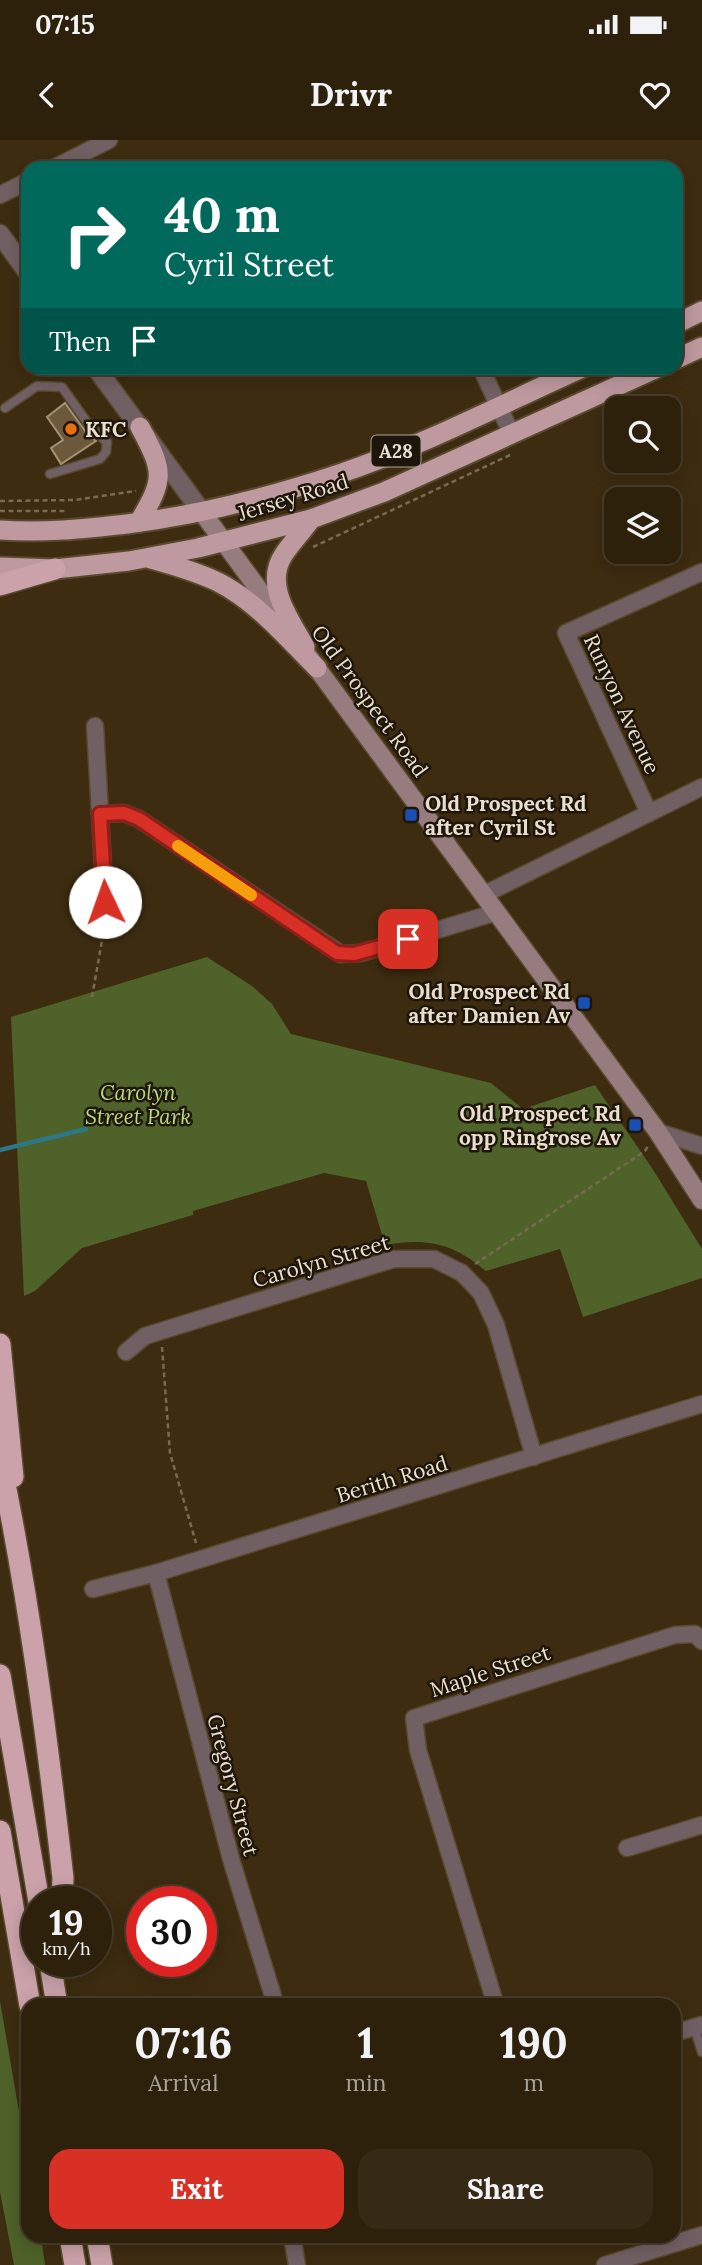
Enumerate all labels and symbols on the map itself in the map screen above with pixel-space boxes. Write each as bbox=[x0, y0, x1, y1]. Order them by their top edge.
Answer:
place label: KFC bbox=[85, 416, 127, 443]
marker: KFC bbox=[63, 421, 79, 437]
road number: A28 bbox=[372, 436, 420, 466]
street label: Jersey Road bbox=[233, 467, 352, 527]
street label: Old Prospect Road bbox=[306, 620, 434, 782]
street label: Runyon Avenue bbox=[578, 630, 666, 778]
place label: Old Prospect Rd after Cyril St bbox=[425, 790, 587, 841]
marker: Old Prospect Rd after Cyril St bbox=[403, 807, 419, 823]
position arrow bbox=[68, 865, 142, 939]
pin bbox=[378, 909, 438, 969]
place label: Old Prospect Rd after Damien Av bbox=[408, 978, 571, 1029]
marker: Old Prospect Rd after Damien Av bbox=[576, 995, 592, 1011]
park label: Carolyn Street Park bbox=[85, 1079, 191, 1130]
place label: Old Prospect Rd opp Ringrose Av bbox=[459, 1100, 622, 1151]
marker: Old Prospect Rd opp Ringrose Av bbox=[627, 1117, 643, 1133]
street label: Carolyn Street bbox=[249, 1228, 393, 1293]
street label: Berith Road bbox=[333, 1449, 451, 1509]
street label: Maple Street bbox=[426, 1639, 554, 1703]
street label: Gregory Street bbox=[201, 1711, 265, 1860]
speed limit sign: 30 bbox=[126, 1886, 217, 1977]

